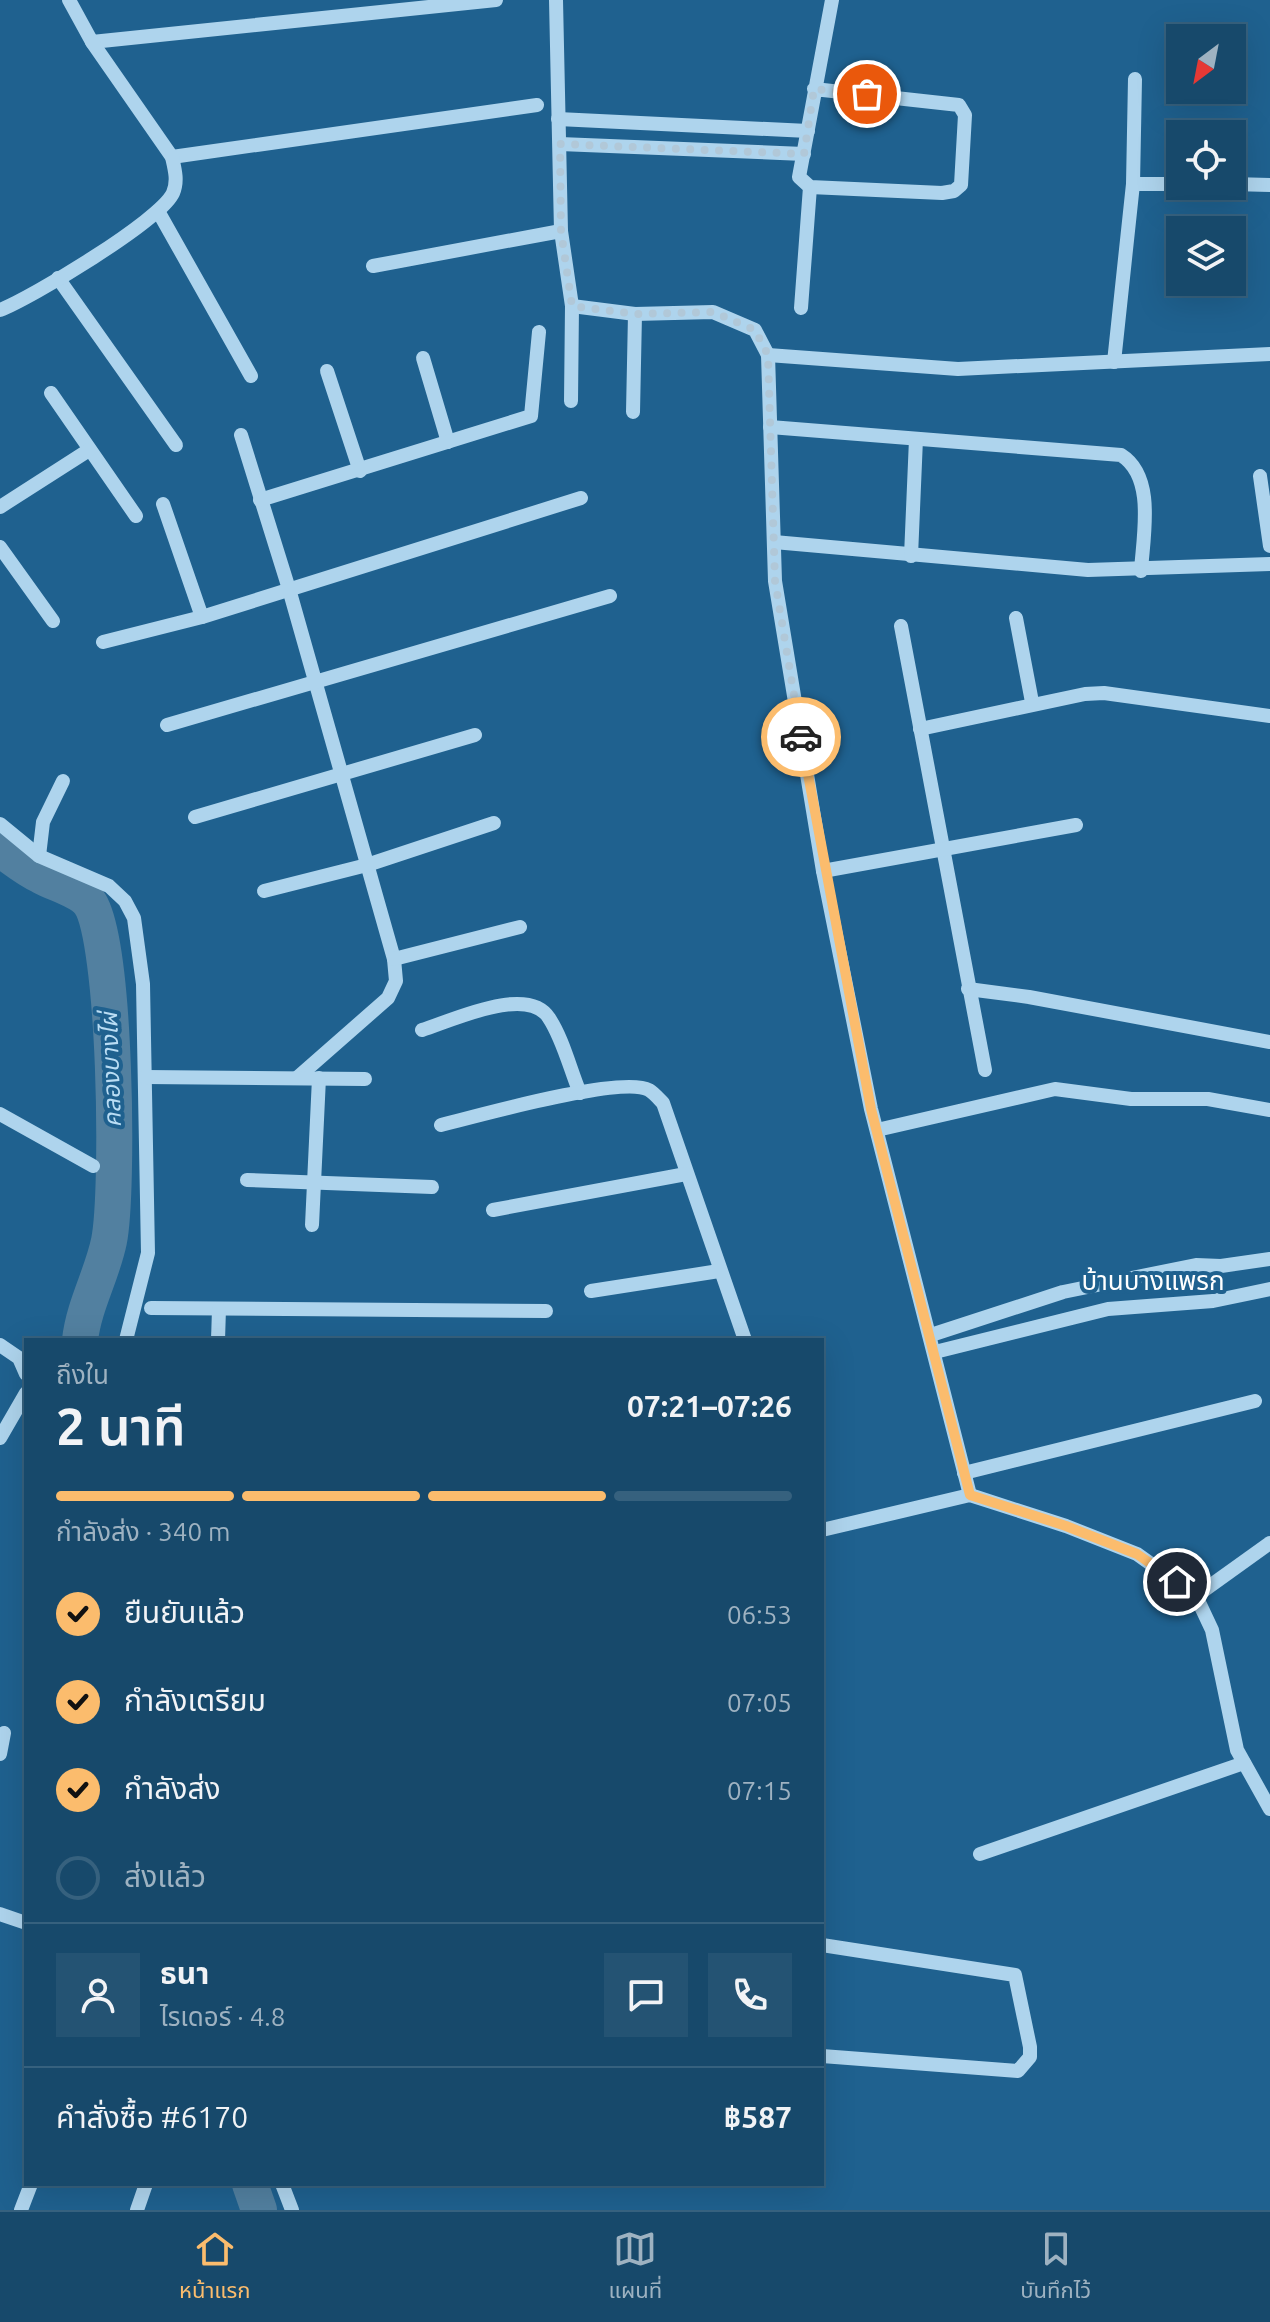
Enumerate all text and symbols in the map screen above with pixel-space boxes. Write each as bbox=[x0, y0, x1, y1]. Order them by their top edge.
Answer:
north arrow bbox=[1166, 24, 1246, 104]
map controls bbox=[1166, 24, 1246, 296]
pin bbox=[833, 60, 901, 128]
icon: bag bbox=[845, 72, 889, 116]
button: locate bbox=[1166, 120, 1246, 200]
button: layers bbox=[1166, 216, 1246, 296]
courier bbox=[761, 697, 841, 777]
icon: car bbox=[779, 715, 823, 759]
water label: คลองบางไผ่ bbox=[95, 1009, 126, 1128]
district label: บ้านบางแพรก bbox=[1081, 1266, 1225, 1295]
text: ถึงใน bbox=[56, 1360, 109, 1389]
text: 07:21–07:26 bbox=[627, 1389, 792, 1423]
text: 2 นาที bbox=[56, 1397, 185, 1455]
text: กำลังส่ง · 340 m bbox=[56, 1517, 231, 1546]
pin bbox=[1143, 1548, 1211, 1616]
icon: home bbox=[1155, 1560, 1199, 1604]
icon: check bbox=[56, 1592, 100, 1636]
text: ยืนยันแล้ว bbox=[124, 1595, 245, 1629]
text: 06:53 bbox=[727, 1600, 792, 1629]
icon: check bbox=[56, 1680, 100, 1724]
text: กำลังเตรียม bbox=[124, 1683, 266, 1717]
text: 07:05 bbox=[727, 1688, 792, 1717]
icon: check bbox=[56, 1768, 100, 1812]
text: กำลังส่ง bbox=[124, 1771, 221, 1805]
text: 07:15 bbox=[727, 1776, 792, 1805]
text: ส่งแล้ว bbox=[124, 1859, 206, 1893]
button: person bbox=[56, 1953, 140, 2037]
button: chat bbox=[604, 1953, 688, 2037]
button: phone bbox=[708, 1953, 792, 2037]
text: ธนา bbox=[160, 1956, 209, 1990]
text: ไรเดอร์ · 4.8 bbox=[160, 2002, 285, 2031]
text: คำสั่งซื้อ #6170 bbox=[56, 2100, 248, 2134]
text: ฿587 bbox=[724, 2100, 792, 2134]
tab: หน้าแรก bbox=[179, 2227, 251, 2308]
tab: แผนที่ bbox=[609, 2227, 662, 2308]
tab: บันทึกไว้ bbox=[1020, 2227, 1091, 2308]

